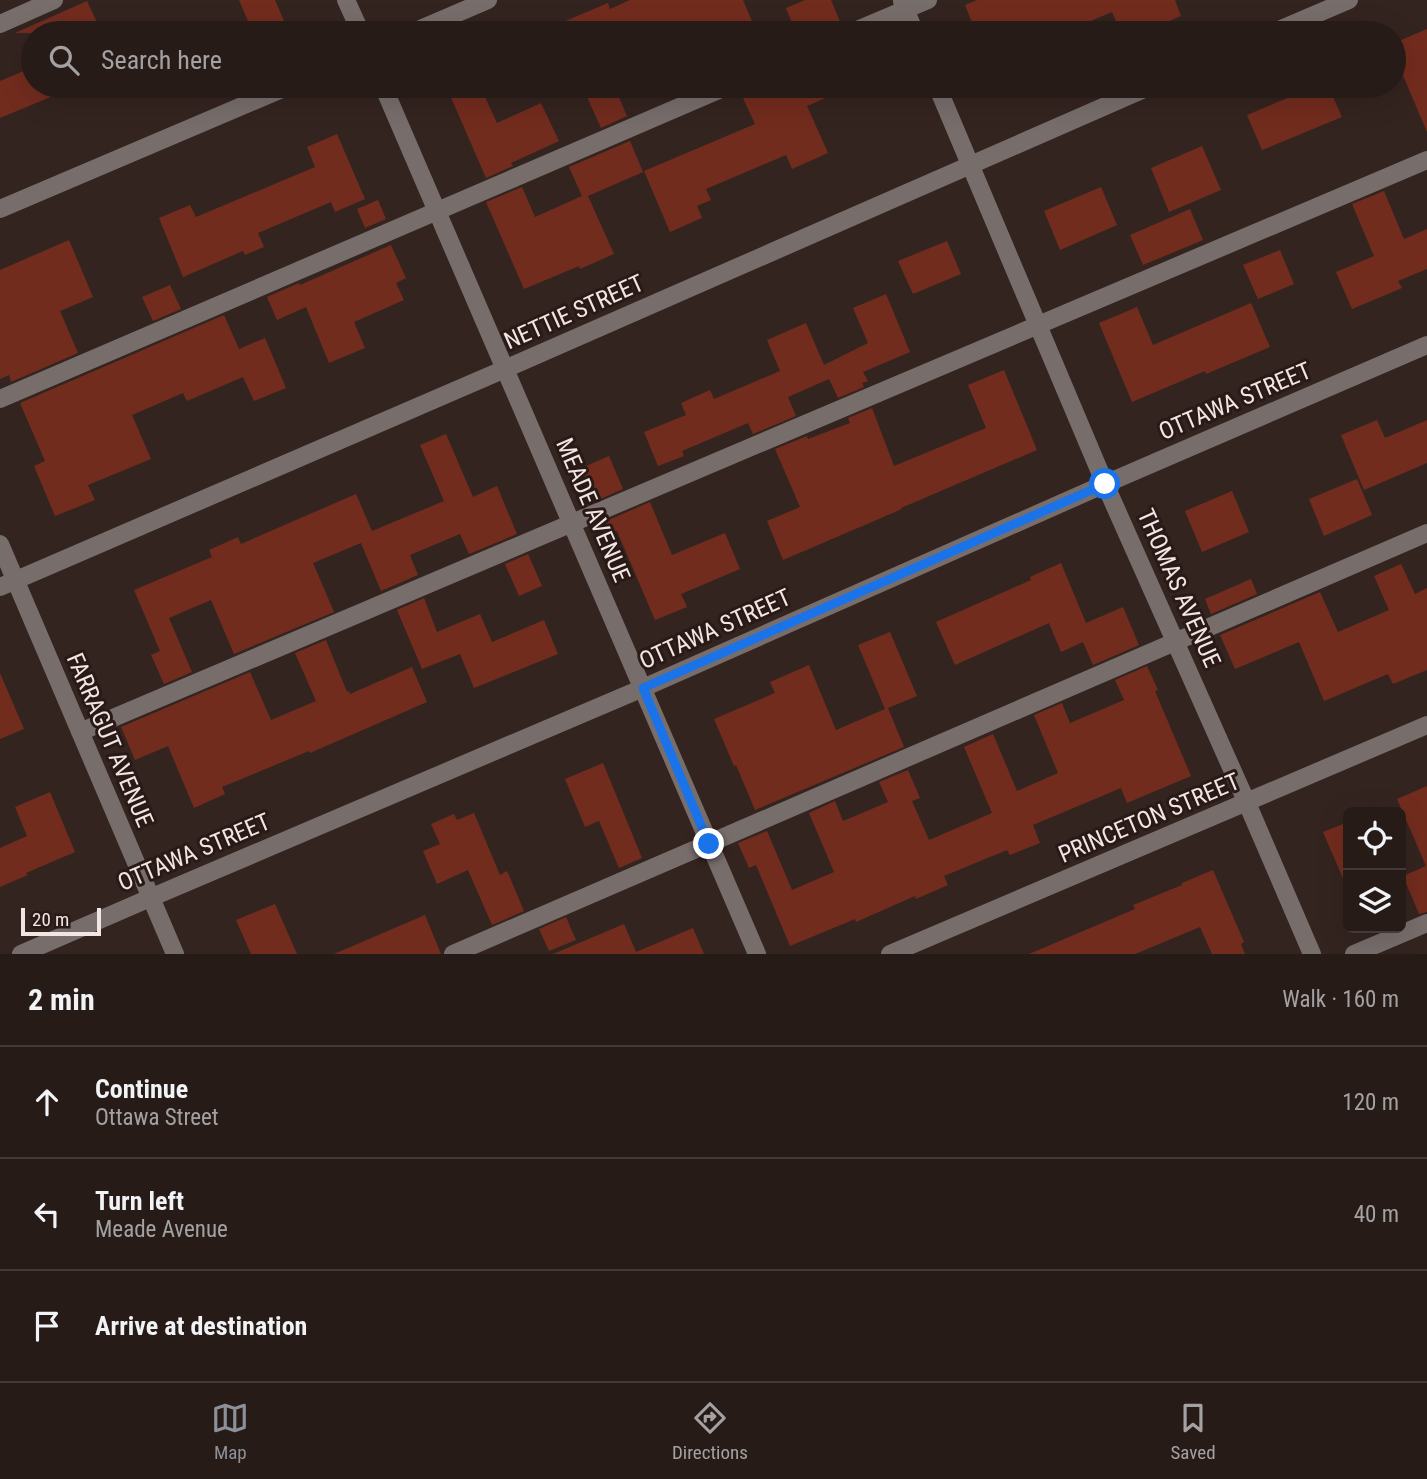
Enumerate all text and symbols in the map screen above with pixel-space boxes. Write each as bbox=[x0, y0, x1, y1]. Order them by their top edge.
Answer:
search box bbox=[21, 21, 1406, 98]
icon: search bbox=[45, 41, 83, 79]
text: Search here bbox=[101, 45, 222, 75]
street label: NETTIE STREET bbox=[500, 269, 648, 355]
street label: OTTAWA STREET bbox=[1155, 356, 1315, 446]
street label: MEADE AVENUE bbox=[550, 434, 636, 586]
route start bbox=[1089, 468, 1120, 499]
street label: THOMAS AVENUE bbox=[1132, 504, 1226, 672]
street label: OTTAWA STREET bbox=[635, 583, 795, 675]
street label: FARRAGUT AVENUE bbox=[61, 649, 159, 831]
street label: PRINCETON STREET bbox=[1054, 767, 1244, 869]
street label: OTTAWA STREET bbox=[114, 807, 274, 897]
map controls bbox=[1343, 807, 1406, 933]
button: locate bbox=[1343, 807, 1406, 870]
route end bbox=[693, 828, 724, 859]
button: layers bbox=[1343, 870, 1406, 933]
scale bar bbox=[21, 905, 102, 937]
text: 20 m bbox=[32, 908, 69, 931]
text: 2 min bbox=[28, 982, 95, 1017]
text: Walk · 160 m bbox=[1282, 986, 1399, 1013]
text: Continue bbox=[95, 1074, 188, 1104]
icon: ahead bbox=[28, 1083, 66, 1121]
text: 120 m bbox=[1342, 1089, 1399, 1116]
text: Ottawa Street bbox=[95, 1104, 219, 1131]
text: Turn left bbox=[95, 1186, 184, 1216]
icon: left bbox=[28, 1195, 66, 1233]
text: 40 m bbox=[1354, 1201, 1399, 1228]
text: Meade Avenue bbox=[95, 1216, 228, 1243]
icon: arrive bbox=[28, 1307, 66, 1345]
text: Arrive at destination bbox=[95, 1311, 307, 1341]
tab: Map bbox=[211, 1399, 249, 1464]
tab: Directions bbox=[672, 1399, 748, 1464]
tab: Saved bbox=[1170, 1399, 1216, 1464]

